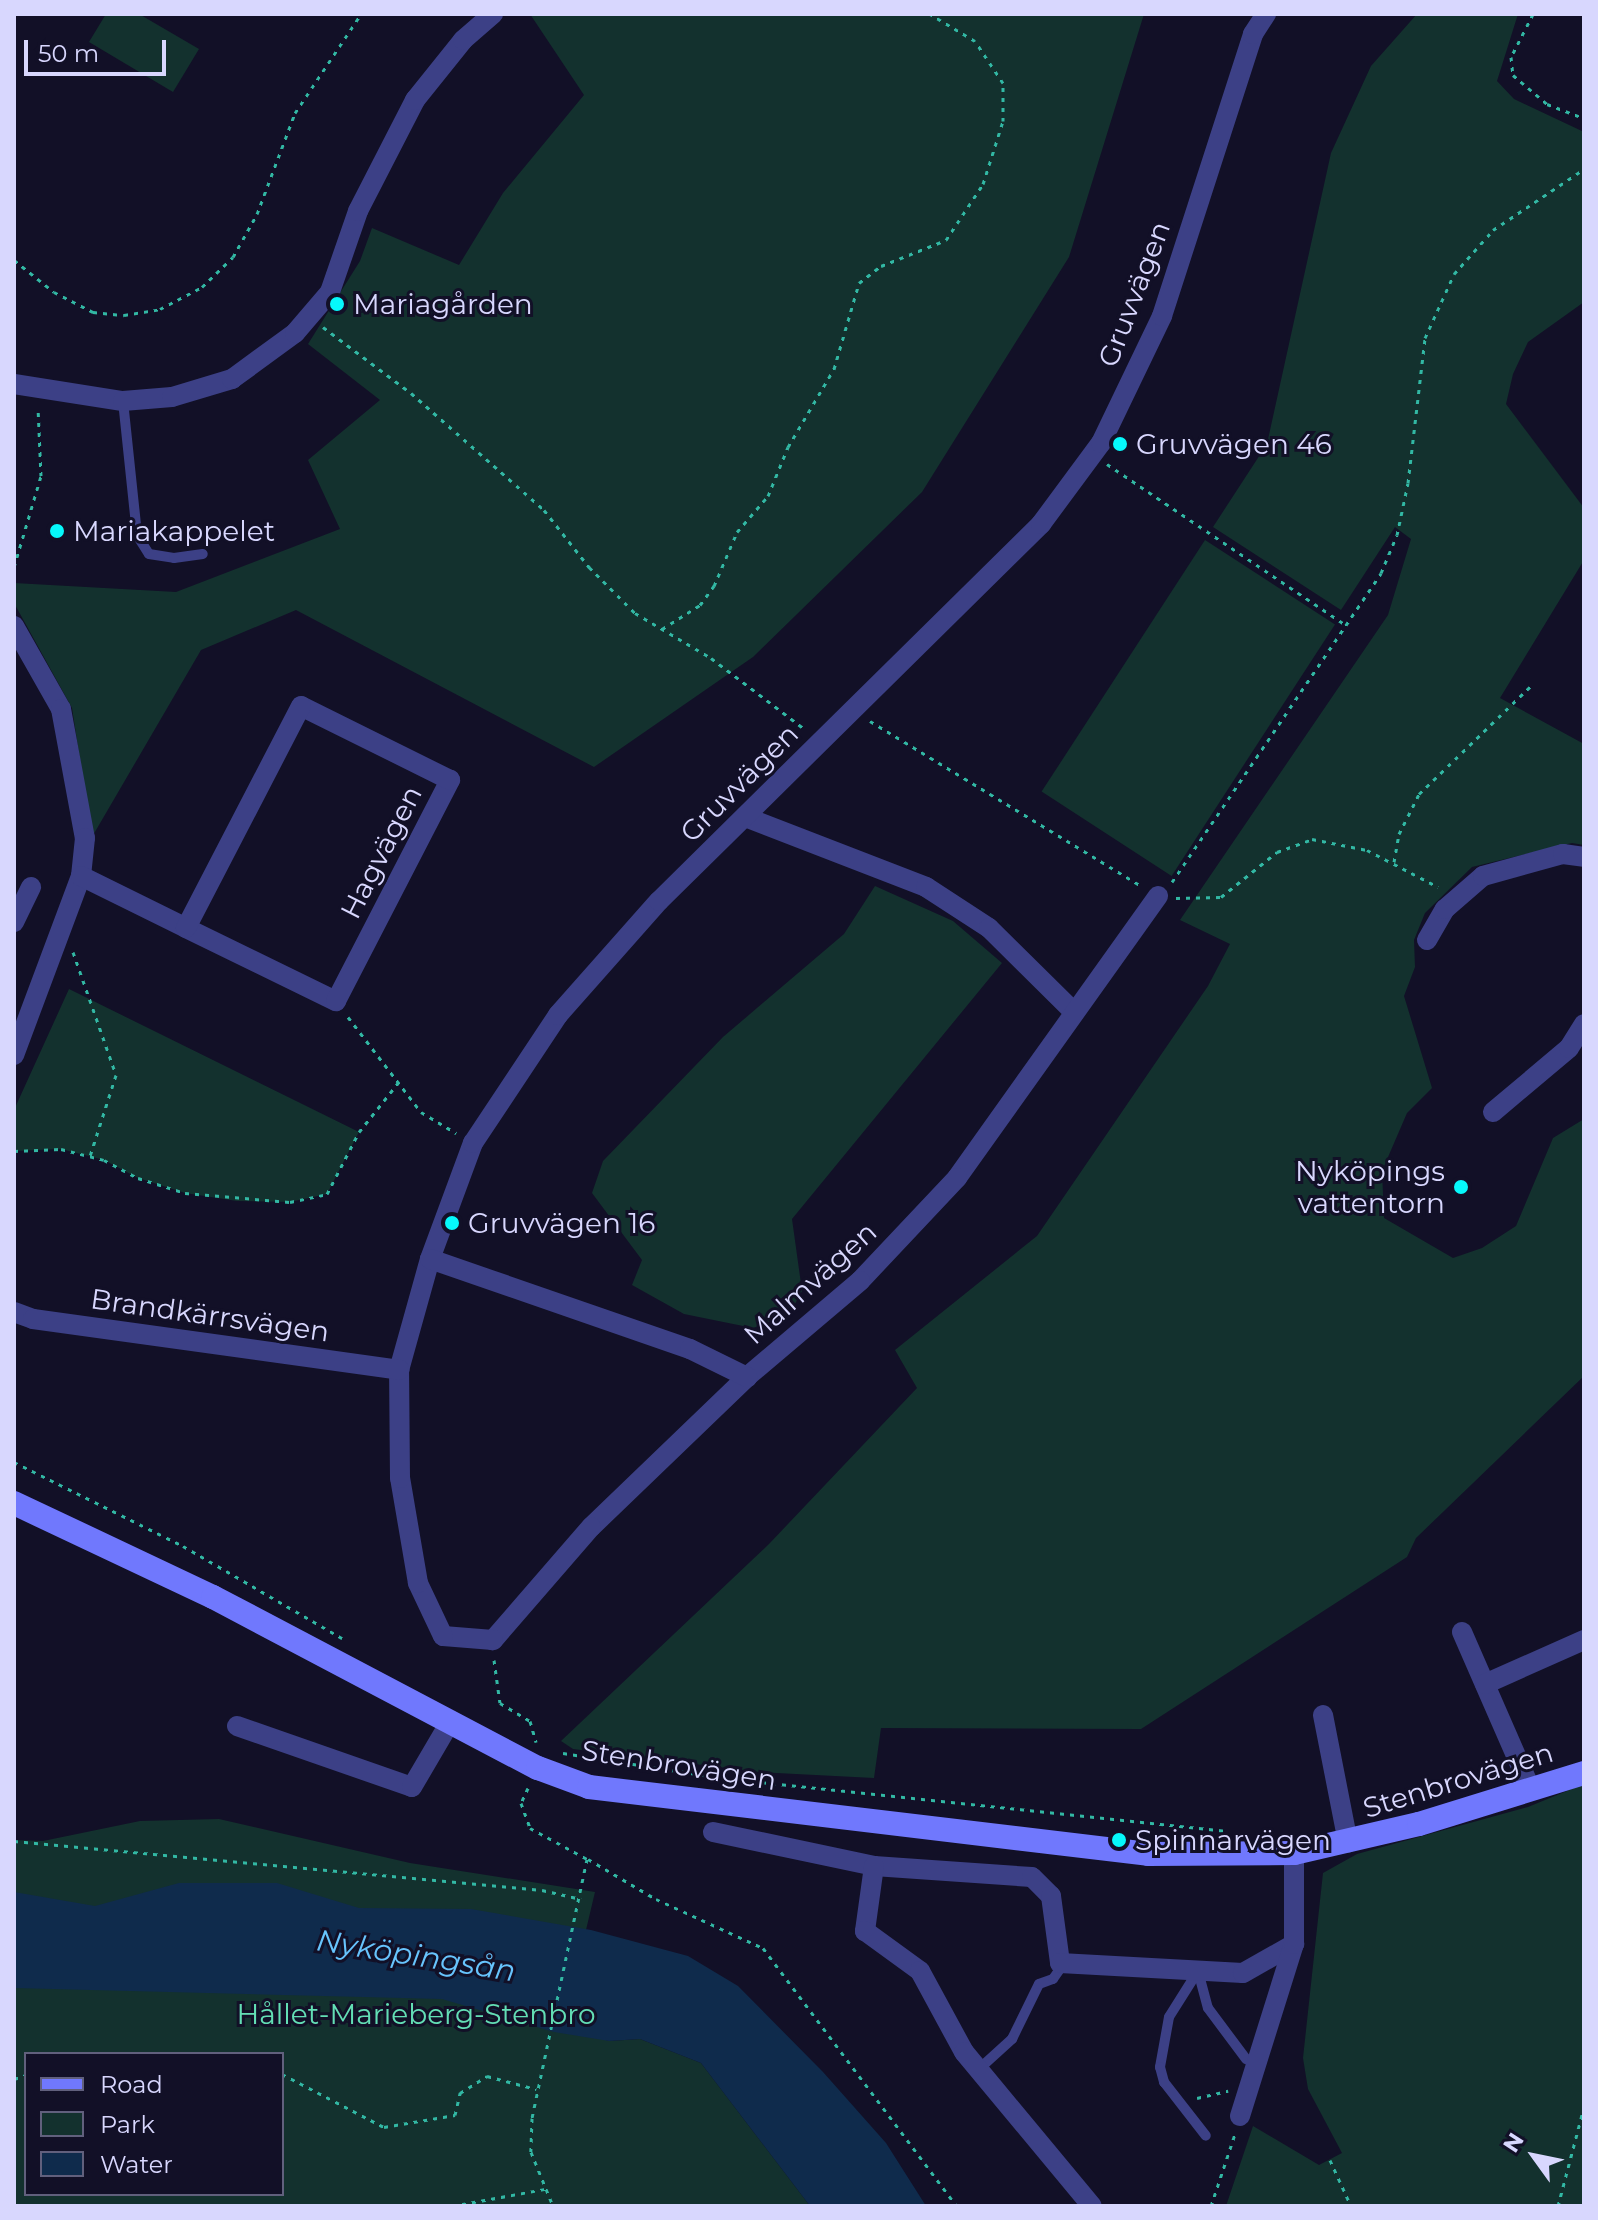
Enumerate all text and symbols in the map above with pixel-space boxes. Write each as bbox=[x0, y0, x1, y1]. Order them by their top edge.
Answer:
scale bar bbox=[28, 24, 170, 74]
text: 50 m bbox=[38, 39, 99, 68]
street label: Gruvvägen bbox=[1091, 217, 1177, 371]
place label: Mariagården bbox=[353, 287, 533, 321]
marker: Mariagården bbox=[328, 295, 346, 313]
place label: Gruvvägen 46 bbox=[1136, 427, 1332, 461]
marker: Gruvvägen 46 bbox=[1111, 435, 1129, 453]
place label: Mariakappelet bbox=[73, 514, 275, 548]
marker: Mariakappelet bbox=[48, 522, 66, 540]
street label: Gruvvägen bbox=[673, 717, 805, 849]
street label: Hagvägen bbox=[333, 780, 429, 924]
place label: Nyköpings vattentorn bbox=[1295, 1154, 1445, 1220]
marker: Nyköpings vattentorn bbox=[1452, 1178, 1470, 1196]
place label: Gruvvägen 16 bbox=[468, 1206, 655, 1240]
marker: Gruvvägen 16 bbox=[443, 1214, 461, 1232]
street label: Malmvägen bbox=[737, 1215, 883, 1351]
street label: Brandkärrsvägen bbox=[89, 1282, 331, 1348]
street label: Stenbrovägen bbox=[579, 1733, 779, 1797]
street label: Stenbrovägen bbox=[1359, 1735, 1557, 1825]
place label: Spinnarvägen bbox=[1135, 1823, 1331, 1857]
marker: Spinnarvägen bbox=[1110, 1831, 1128, 1849]
water label: Nyköpingsån bbox=[314, 1922, 518, 1990]
park label: Hållet-Marieberg-Stenbro bbox=[236, 1997, 596, 2031]
legend bbox=[24, 2052, 284, 2196]
text: Road bbox=[100, 2070, 163, 2099]
text: Park bbox=[100, 2110, 155, 2139]
north arrow bbox=[1494, 2116, 1574, 2196]
text: N bbox=[1497, 2128, 1530, 2157]
text: Water bbox=[100, 2150, 173, 2179]

